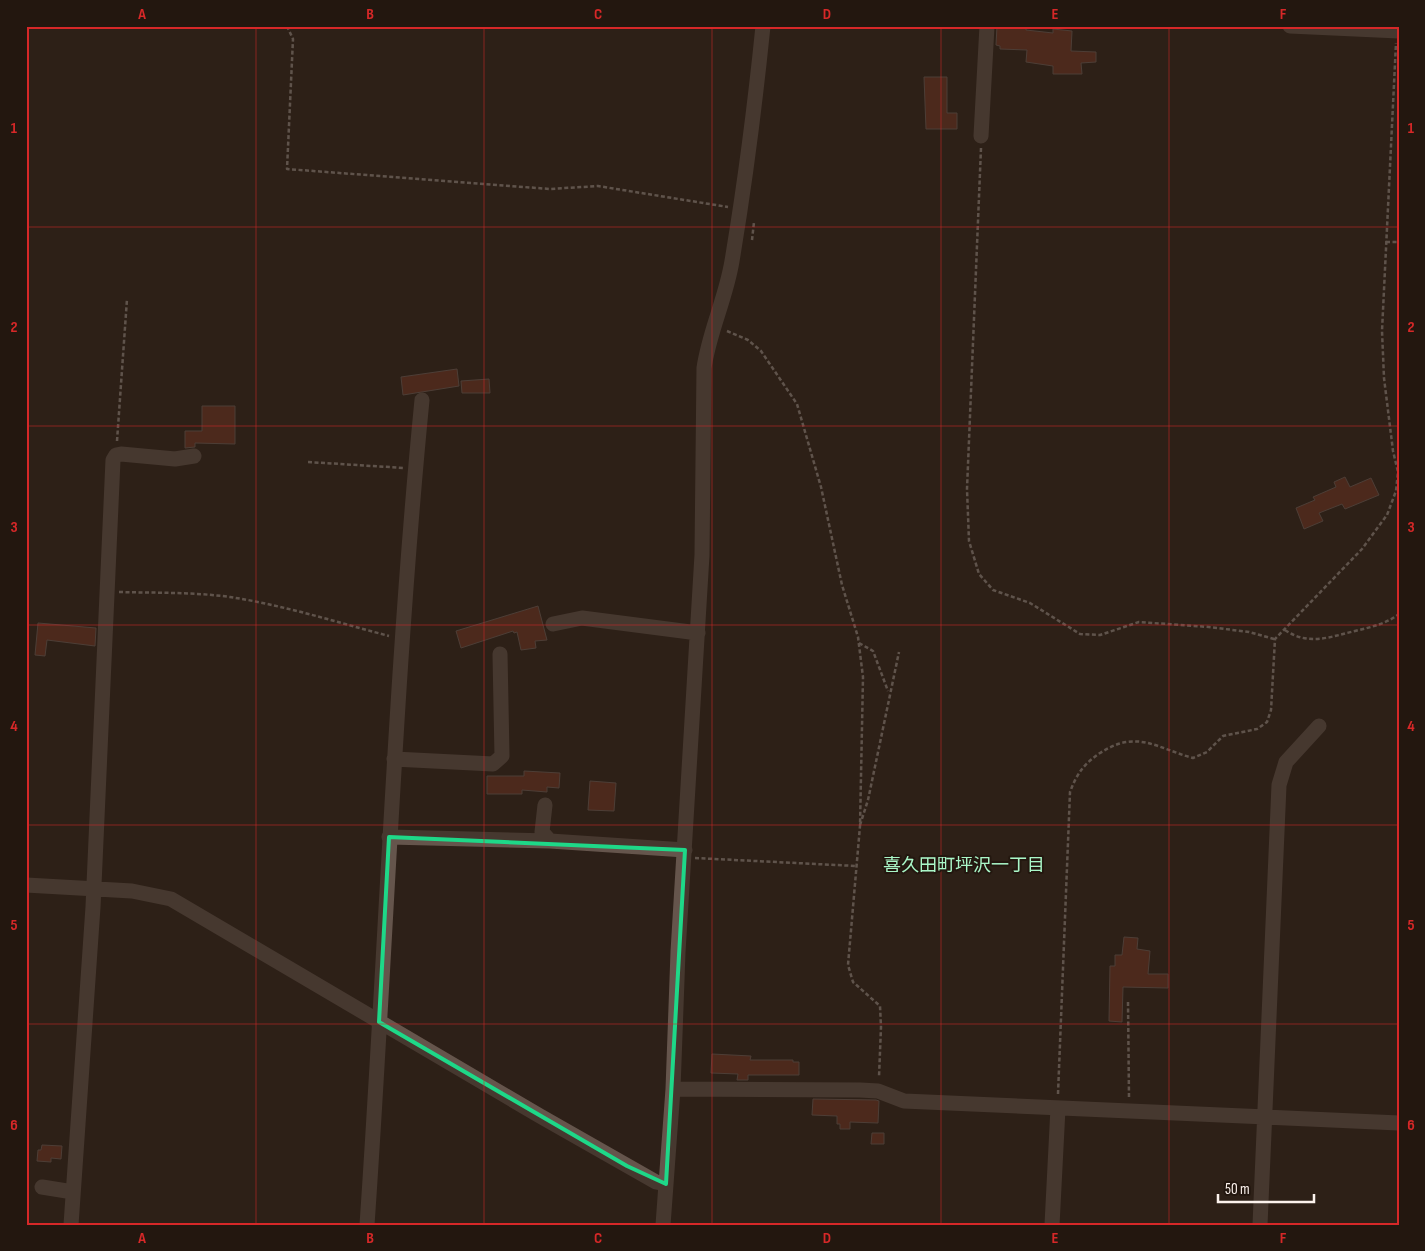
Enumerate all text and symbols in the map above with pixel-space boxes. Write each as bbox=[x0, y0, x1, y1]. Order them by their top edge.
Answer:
text: A bbox=[137, 5, 146, 24]
text: B bbox=[366, 5, 374, 24]
text: C bbox=[594, 5, 602, 24]
text: D bbox=[823, 5, 831, 24]
text: E bbox=[1052, 5, 1059, 24]
text: F bbox=[1280, 5, 1287, 24]
text: 1 bbox=[11, 119, 18, 138]
text: 1 bbox=[1408, 119, 1415, 138]
text: 2 bbox=[10, 318, 18, 337]
text: 2 bbox=[1407, 318, 1415, 337]
text: 3 bbox=[10, 518, 18, 537]
text: 3 bbox=[1407, 518, 1415, 537]
text: 4 bbox=[10, 717, 18, 736]
text: 4 bbox=[1407, 717, 1415, 736]
district label: 喜久田町坪沢一丁目 bbox=[883, 855, 1045, 876]
text: 5 bbox=[10, 916, 18, 935]
text: 5 bbox=[1407, 916, 1415, 935]
text: 6 bbox=[10, 1116, 18, 1135]
text: 6 bbox=[1407, 1116, 1415, 1135]
scale bar bbox=[1218, 1171, 1314, 1203]
text: 50 m bbox=[1225, 1180, 1250, 1199]
text: A bbox=[137, 1229, 146, 1248]
text: B bbox=[366, 1229, 374, 1248]
text: C bbox=[594, 1229, 602, 1248]
text: D bbox=[823, 1229, 831, 1248]
text: E bbox=[1052, 1229, 1059, 1248]
text: F bbox=[1280, 1229, 1287, 1248]

